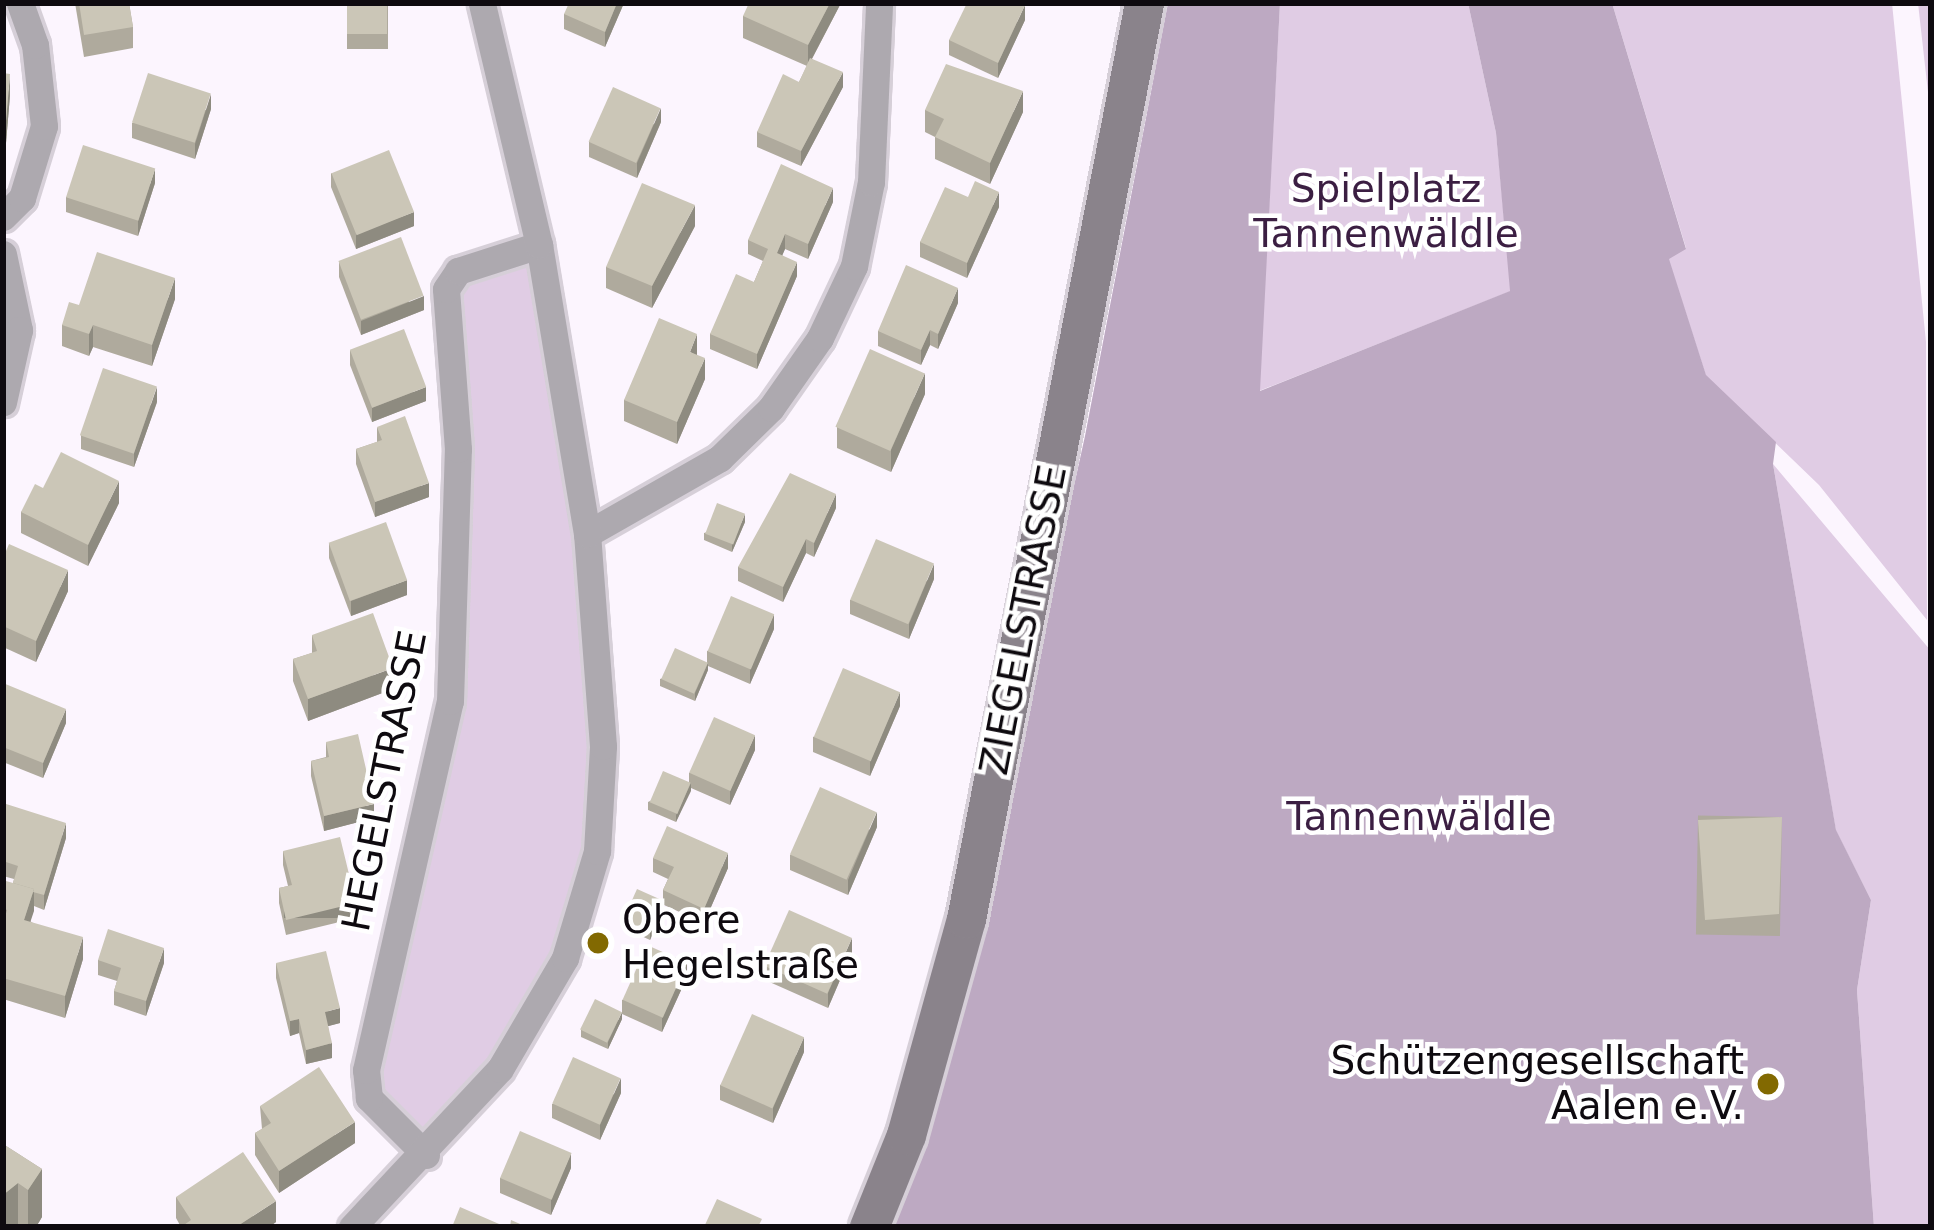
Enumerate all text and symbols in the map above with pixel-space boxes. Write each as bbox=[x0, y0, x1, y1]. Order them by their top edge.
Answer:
park label: Spielplatz Tannenwäldle bbox=[1253, 167, 1519, 258]
street label: ZIEGELSTRASSE bbox=[971, 461, 1077, 779]
street label: HEGELSTRASSE bbox=[333, 627, 437, 935]
park label: Tannenwäldle bbox=[1286, 794, 1552, 840]
place label: Obere Hegelstraße bbox=[622, 898, 859, 989]
marker: Obere Hegelstraße bbox=[585, 930, 611, 956]
place label: Schützengesellschaft Aalen e.V. bbox=[1330, 1039, 1744, 1130]
marker: Schützengesellschaft Aalen e.V. bbox=[1755, 1071, 1781, 1097]

